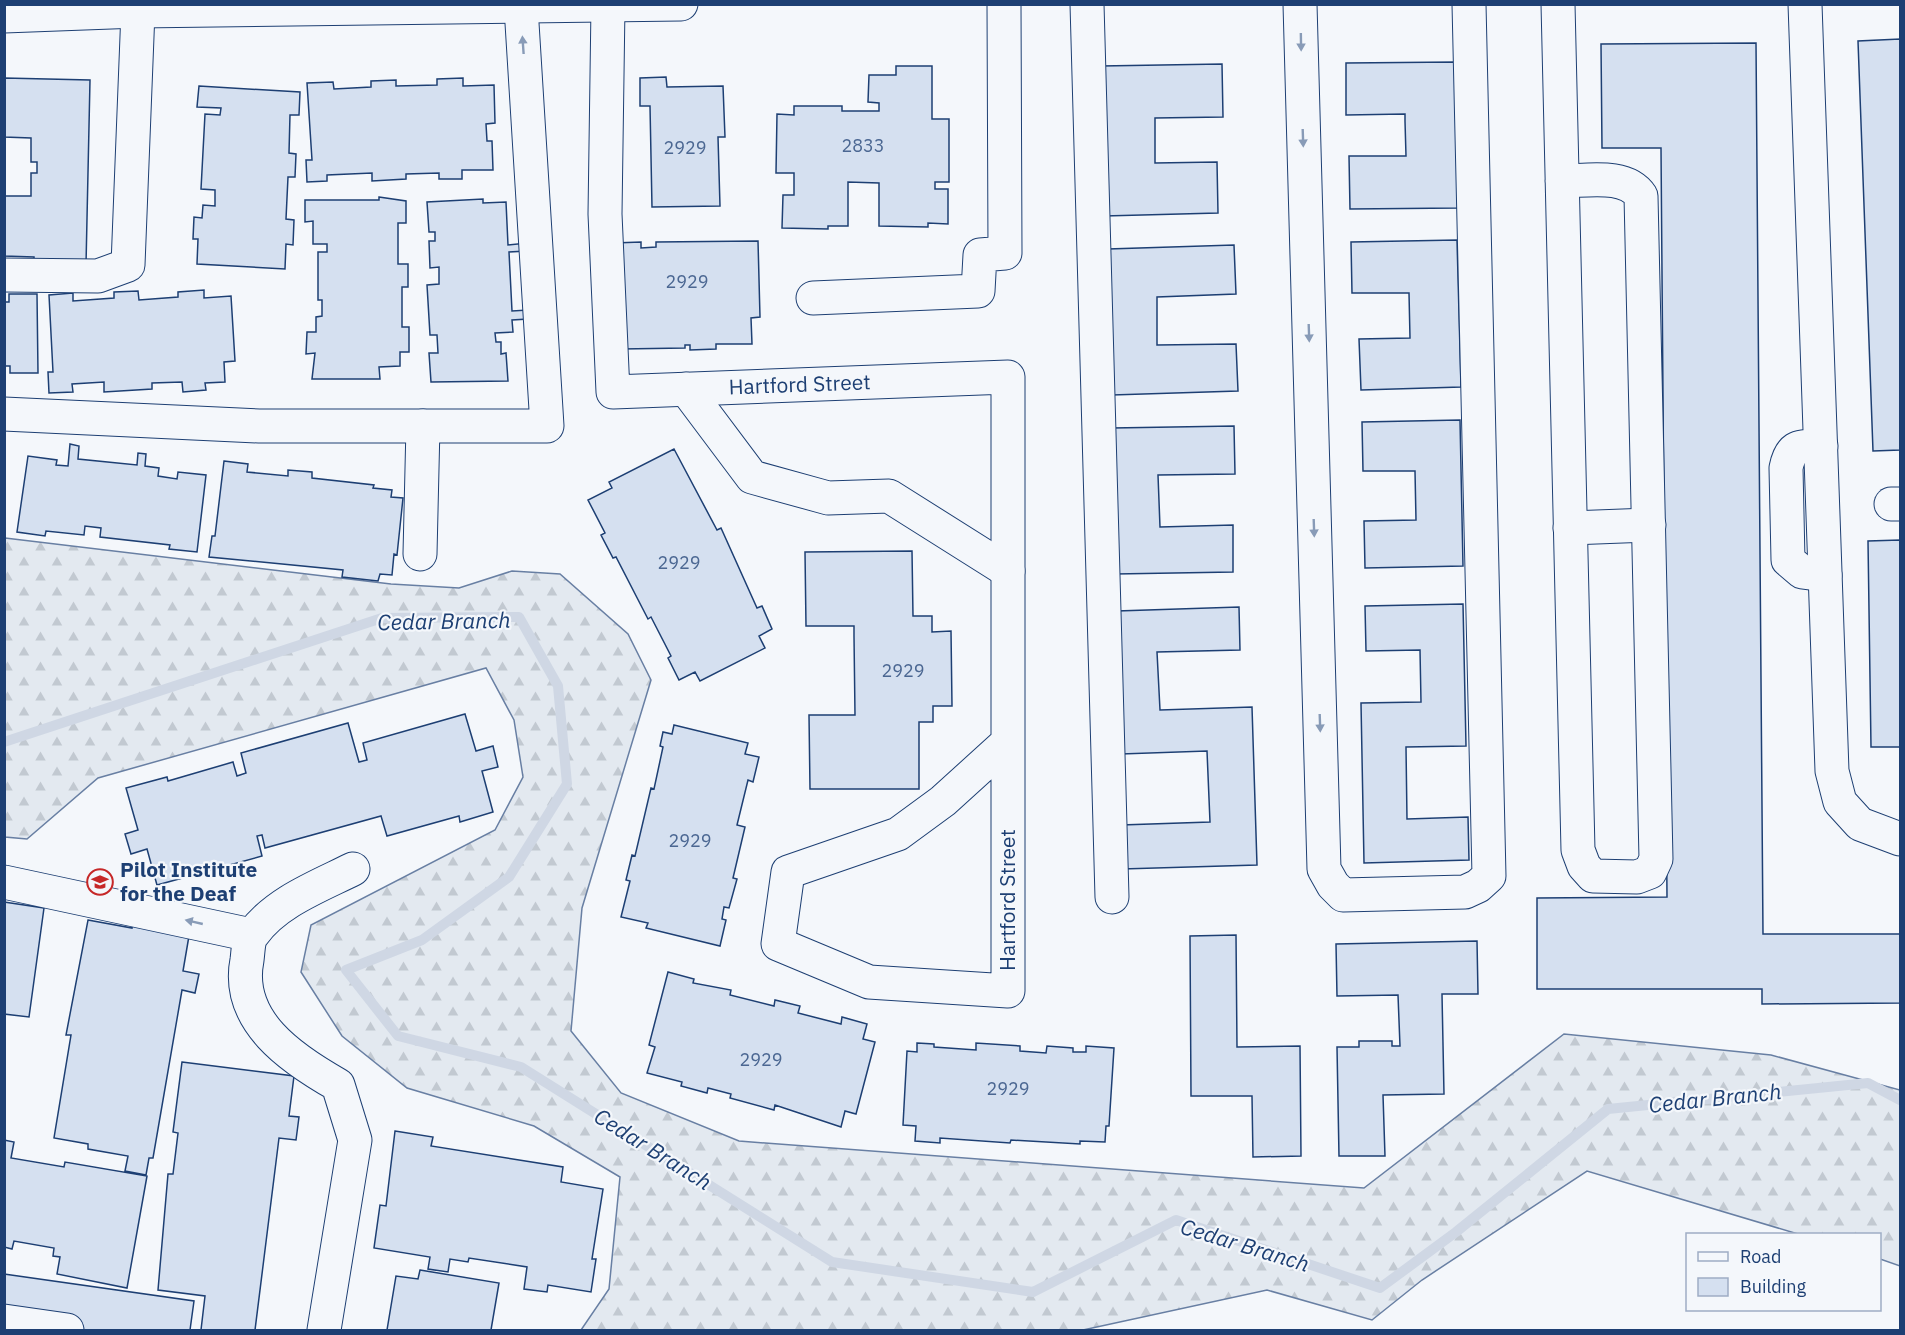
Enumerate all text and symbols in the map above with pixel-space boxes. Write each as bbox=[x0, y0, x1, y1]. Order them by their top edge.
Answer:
one-way arrow bbox=[1296, 32, 1306, 51]
one-way arrow bbox=[519, 36, 528, 55]
one-way arrow bbox=[1298, 128, 1308, 147]
house number: 2833 bbox=[841, 134, 885, 157]
house number: 2929 bbox=[663, 136, 707, 159]
house number: 2929 bbox=[665, 270, 709, 293]
one-way arrow bbox=[1304, 323, 1313, 342]
street label: Hartford Street bbox=[728, 367, 871, 401]
one-way arrow bbox=[1310, 518, 1319, 537]
house number: 2929 bbox=[657, 551, 701, 574]
water label: Cedar Branch bbox=[377, 605, 511, 636]
house number: 2929 bbox=[881, 659, 925, 682]
one-way arrow bbox=[1315, 713, 1325, 732]
house number: 2929 bbox=[668, 829, 712, 852]
street label: Hartford Street bbox=[993, 829, 1021, 971]
place label: Pilot Institute for the Deaf bbox=[120, 855, 257, 907]
school or university icon: Pilot Institute for the Deaf bbox=[85, 867, 115, 897]
one-way arrow bbox=[185, 917, 204, 927]
house number: 2929 bbox=[739, 1048, 783, 1071]
water label: Cedar Branch bbox=[1647, 1076, 1783, 1119]
house number: 2929 bbox=[986, 1077, 1030, 1100]
water label: Cedar Branch bbox=[589, 1101, 717, 1196]
water label: Cedar Branch bbox=[1177, 1211, 1313, 1278]
legend bbox=[1686, 1233, 1881, 1311]
text: Road bbox=[1740, 1245, 1781, 1268]
text: Building bbox=[1740, 1275, 1807, 1298]

